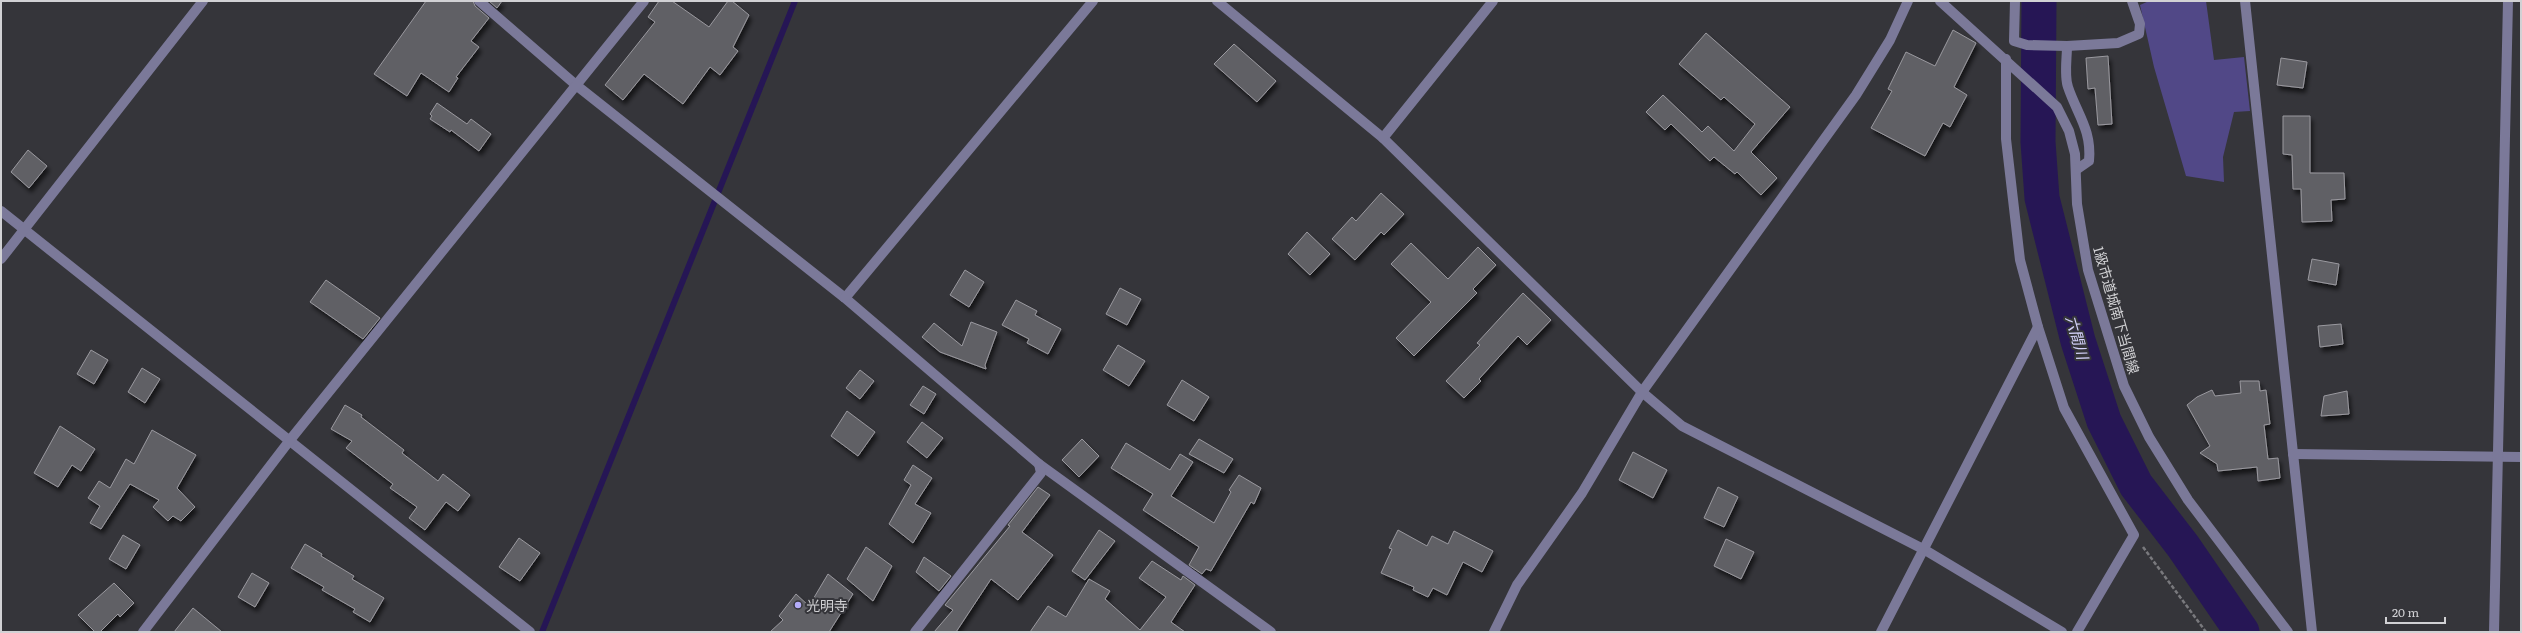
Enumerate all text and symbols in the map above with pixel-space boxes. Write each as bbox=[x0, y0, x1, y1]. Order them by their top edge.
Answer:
street label: 1級市道城南下当間線 bbox=[2089, 244, 2145, 376]
water label: 六間川 bbox=[2061, 312, 2096, 364]
place label: 光明寺 bbox=[806, 595, 848, 615]
scale bar bbox=[2386, 599, 2445, 625]
marker: 光明寺 bbox=[793, 600, 803, 610]
text: 20 m bbox=[2392, 603, 2419, 621]

